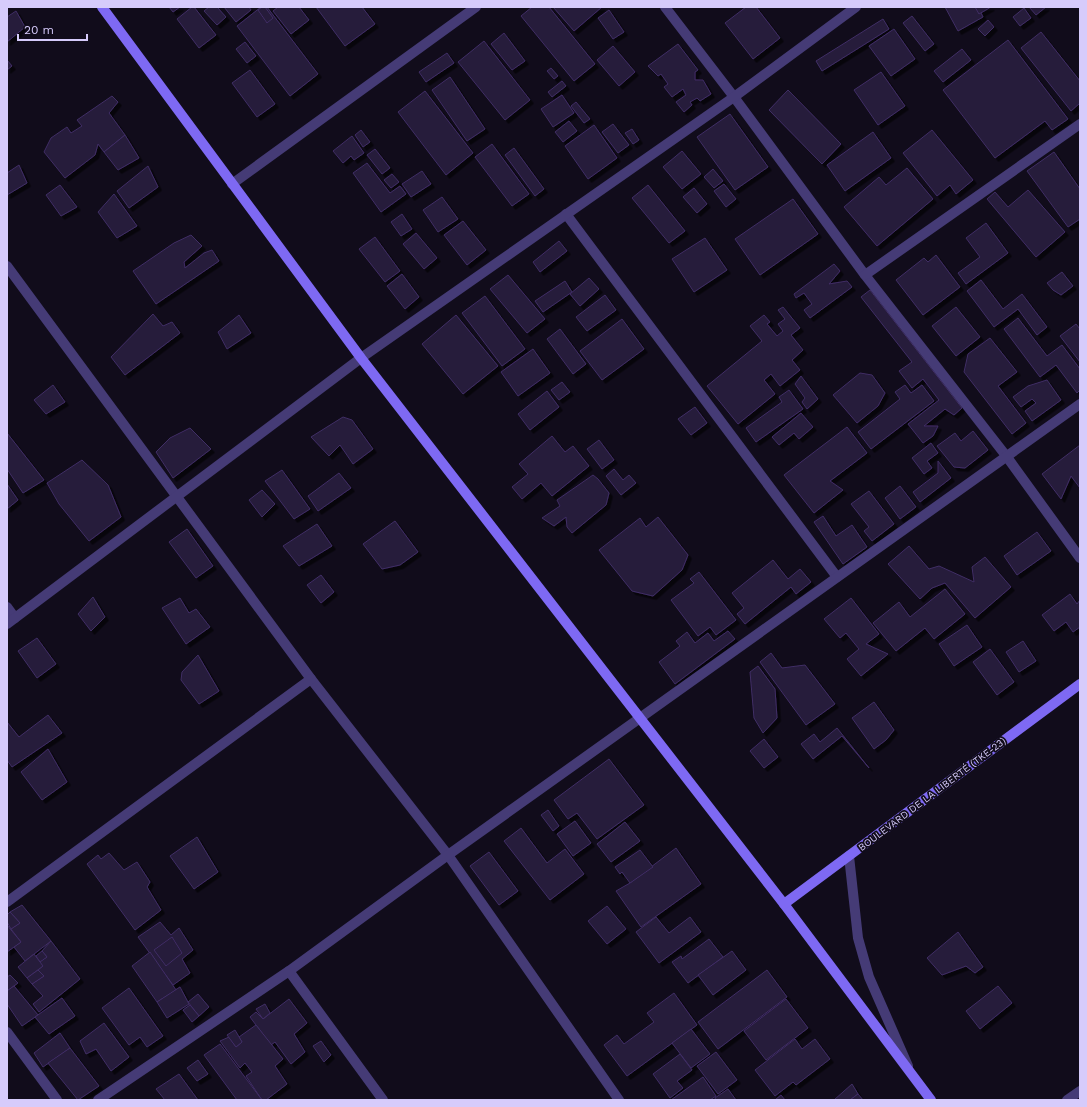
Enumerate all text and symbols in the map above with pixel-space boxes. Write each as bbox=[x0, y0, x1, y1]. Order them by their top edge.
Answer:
scale bar bbox=[18, 16, 87, 42]
text: 20 m bbox=[24, 23, 54, 37]
street label: BOULEVARD DE LA LIBERTÉ (TKE-23) bbox=[856, 735, 1008, 853]

